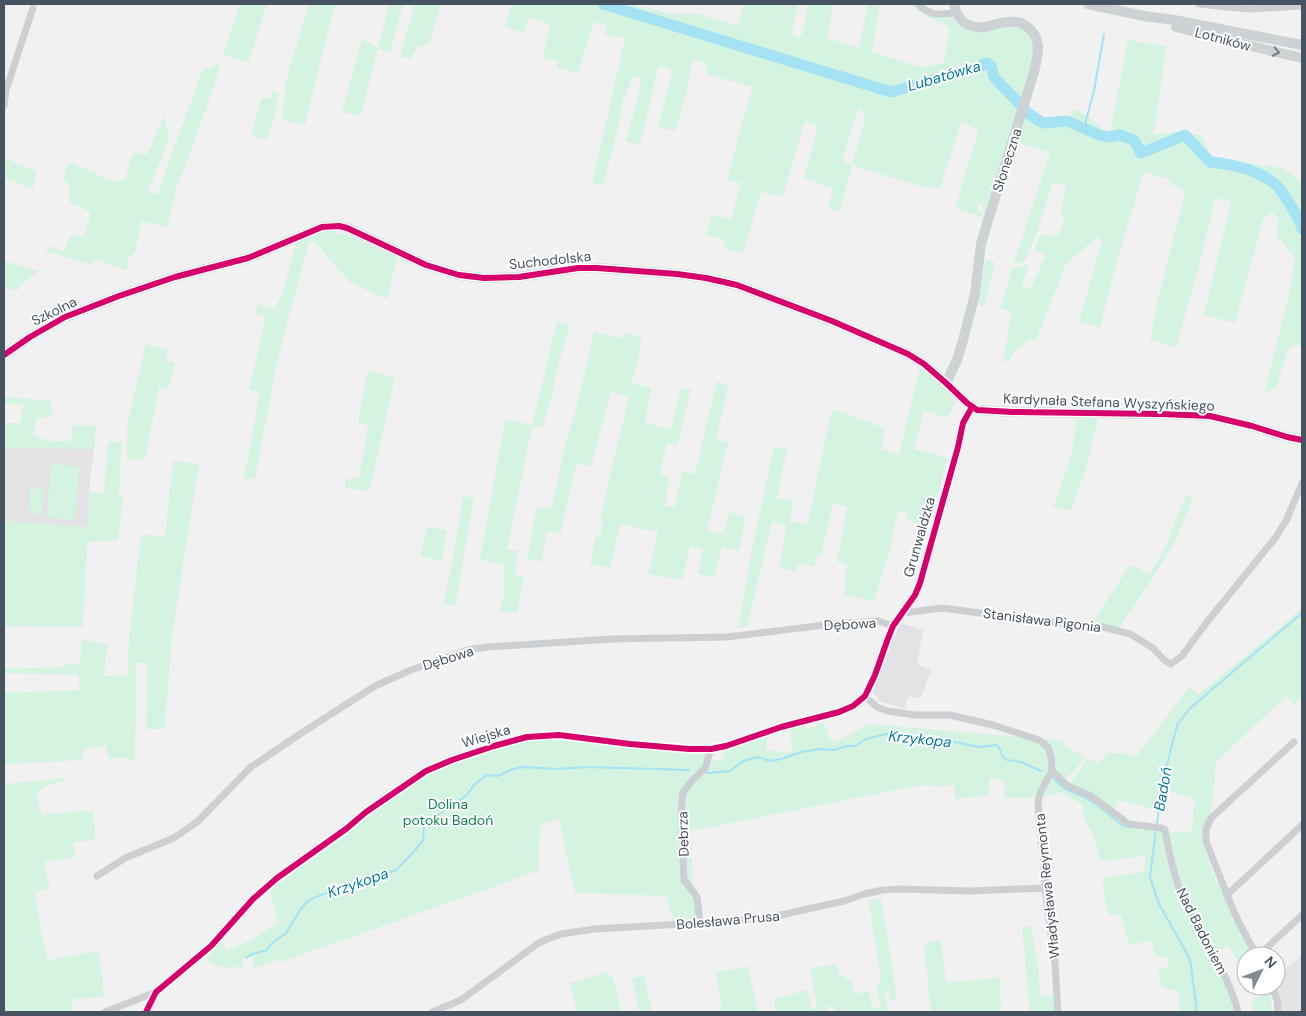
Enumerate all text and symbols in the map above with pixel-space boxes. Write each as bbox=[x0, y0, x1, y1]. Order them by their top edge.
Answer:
street label: Lotników bbox=[1193, 23, 1253, 55]
one-way arrow bbox=[1271, 46, 1280, 56]
water label: Lubatówka bbox=[905, 56, 983, 96]
street label: Słoneczna bbox=[988, 126, 1026, 194]
street label: Suchodolska bbox=[508, 247, 592, 273]
street label: Szkolna bbox=[28, 292, 80, 330]
street label: Kardynała Stefana Wyszyńskiego bbox=[1003, 389, 1215, 415]
street label: Grunwaldzka bbox=[899, 495, 939, 579]
street label: Stanisława Pigonia bbox=[982, 604, 1102, 636]
street label: Dębowa bbox=[823, 614, 877, 634]
street label: Dębowa bbox=[420, 642, 476, 674]
street label: Wiejska bbox=[459, 720, 513, 752]
water label: Krzykopa bbox=[887, 726, 953, 752]
water label: Badoń bbox=[1149, 765, 1177, 813]
park label: Dolina potoku Badoń bbox=[403, 795, 493, 829]
street label: Debrza bbox=[673, 811, 693, 857]
street label: Władysława Reymonta bbox=[1030, 813, 1064, 959]
water label: Krzykopa bbox=[325, 863, 391, 903]
street label: Nad Badoniem bbox=[1172, 885, 1232, 977]
street label: Bolesława Prusa bbox=[676, 907, 780, 933]
north arrow bbox=[1236, 946, 1286, 996]
text: N bbox=[1261, 952, 1281, 972]

